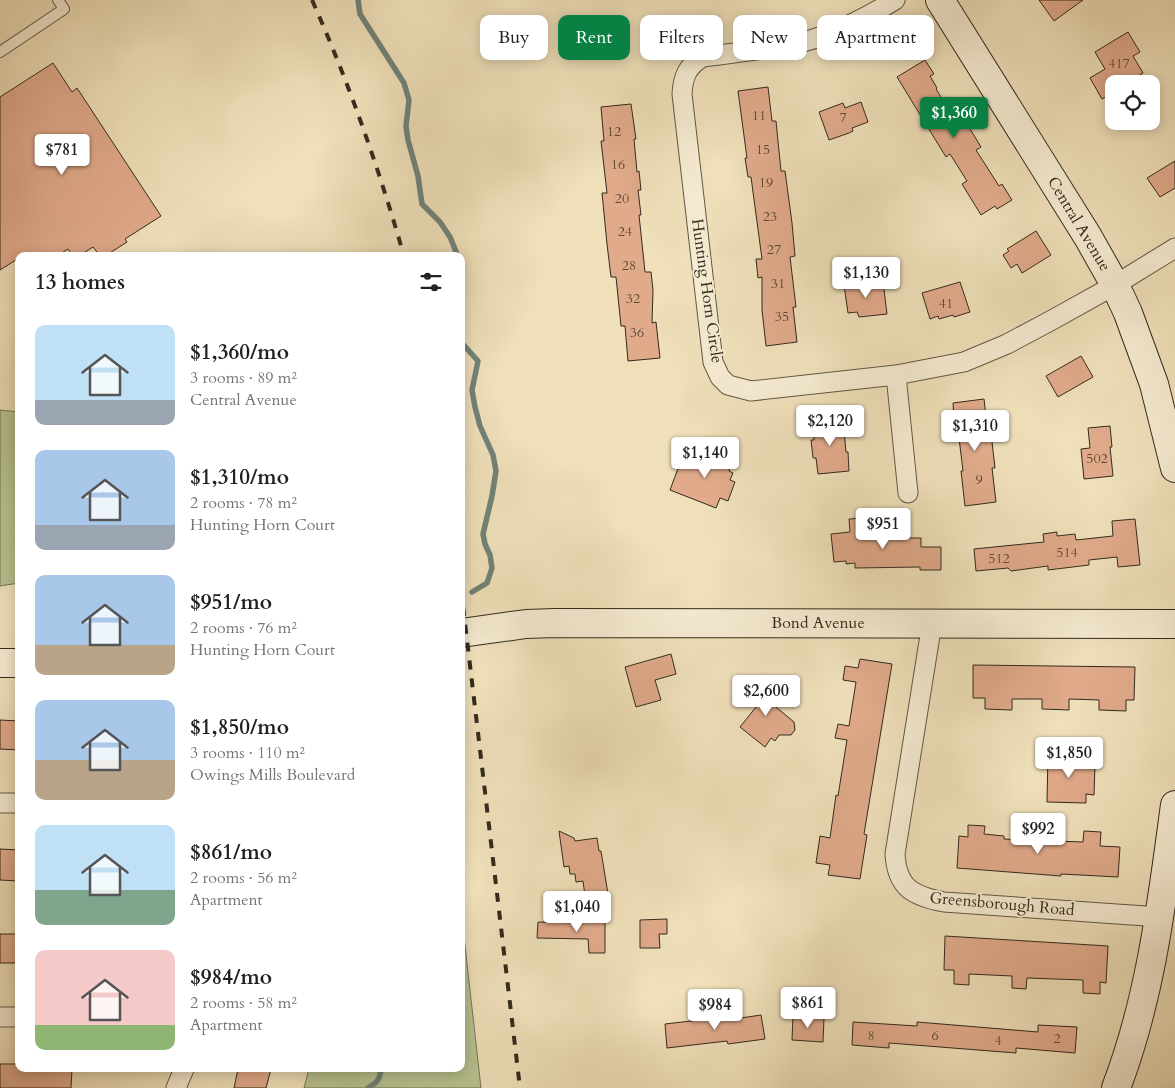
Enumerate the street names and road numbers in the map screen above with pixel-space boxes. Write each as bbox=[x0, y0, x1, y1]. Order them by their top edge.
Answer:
street label: Central Avenue bbox=[1042, 173, 1116, 275]
street label: Hunting Horn Circle bbox=[686, 217, 728, 365]
street label: Bond Avenue bbox=[771, 612, 865, 634]
street label: Greensborough Road bbox=[929, 887, 1076, 921]

